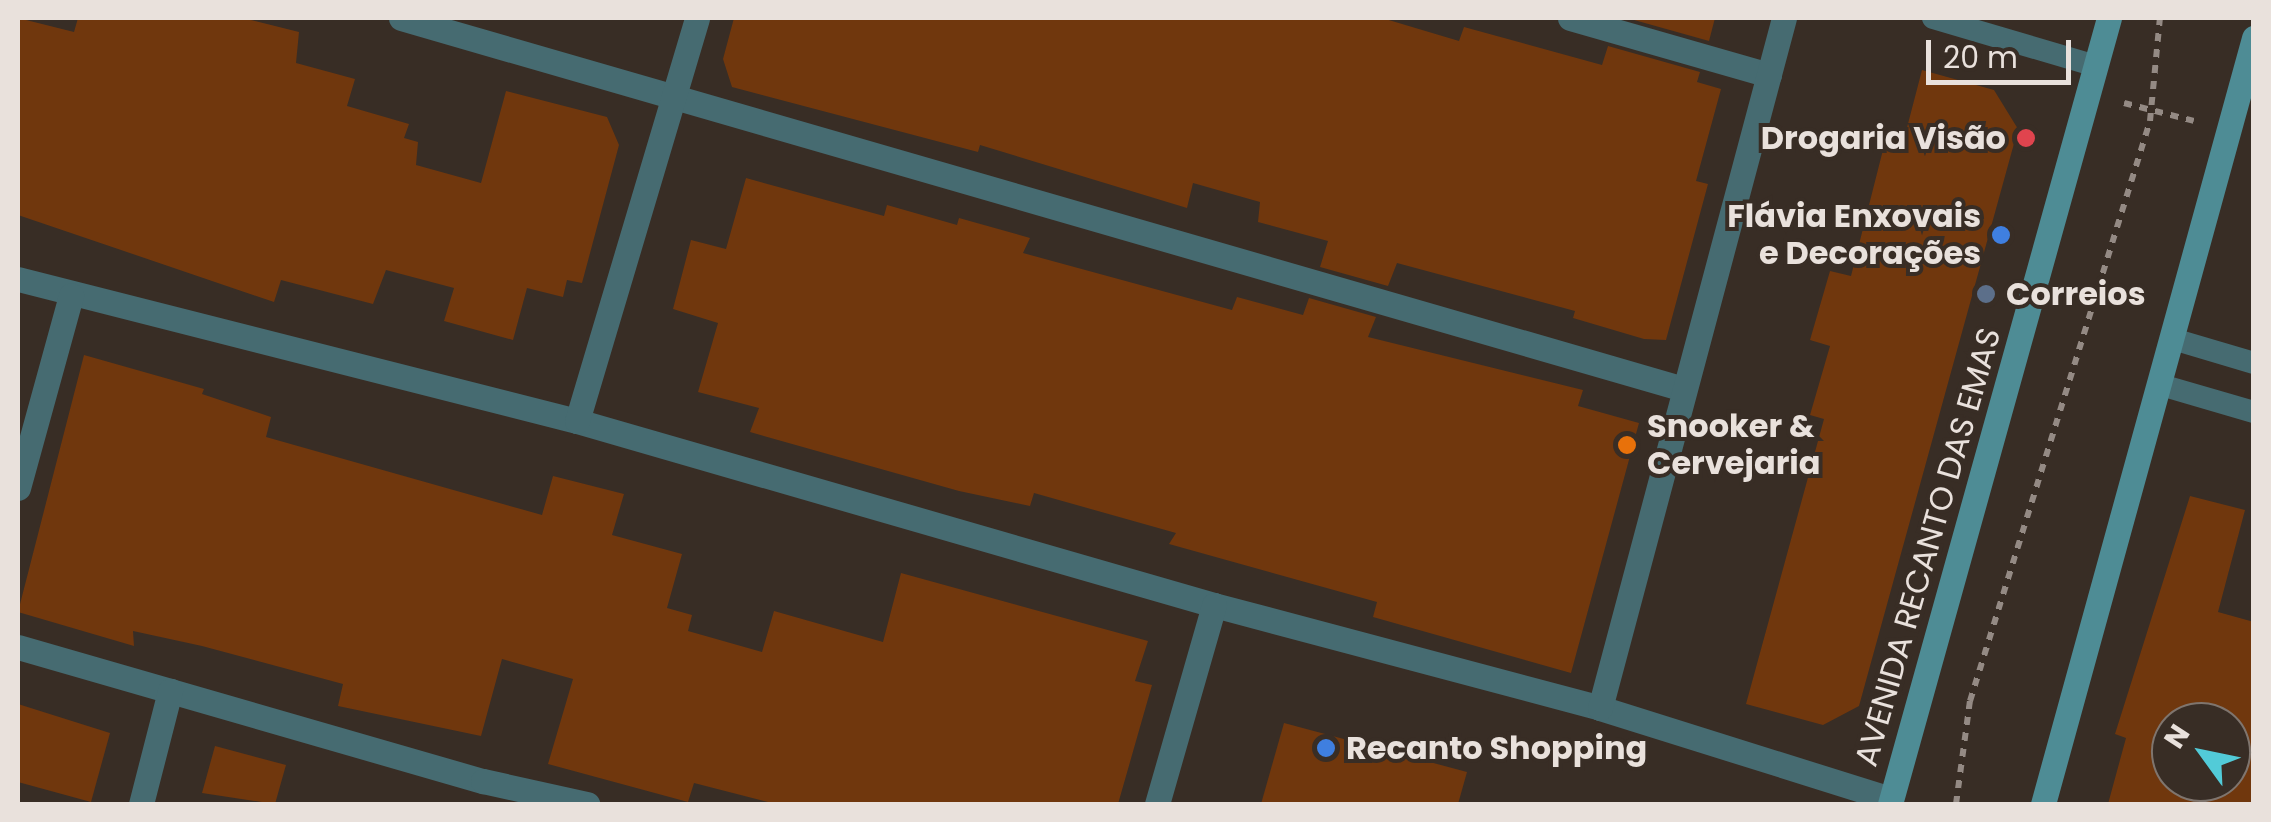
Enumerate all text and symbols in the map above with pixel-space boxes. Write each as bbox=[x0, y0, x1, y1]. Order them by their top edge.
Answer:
scale bar bbox=[1931, 20, 2076, 82]
text: 20 m bbox=[1943, 36, 2018, 79]
place label: Drogaria Visão bbox=[1761, 119, 2006, 157]
marker: Drogaria Visão bbox=[2015, 127, 2037, 149]
place label: Flávia Enxovais e Decorações bbox=[1727, 198, 1981, 273]
marker: Flávia Enxovais e Decorações bbox=[1990, 224, 2012, 246]
place label: Correios bbox=[2006, 275, 2146, 313]
marker: Correios bbox=[1975, 283, 1997, 305]
street label: AVENIDA RECANTO DAS EMAS bbox=[1847, 323, 2009, 771]
place label: Snooker & Cervejaria bbox=[1647, 408, 1821, 483]
marker: Snooker & Cervejaria bbox=[1616, 434, 1638, 456]
north arrow bbox=[2151, 702, 2251, 802]
text: N bbox=[2155, 717, 2199, 756]
place label: Recanto Shopping bbox=[1346, 729, 1647, 767]
marker: Recanto Shopping bbox=[1315, 737, 1337, 759]

